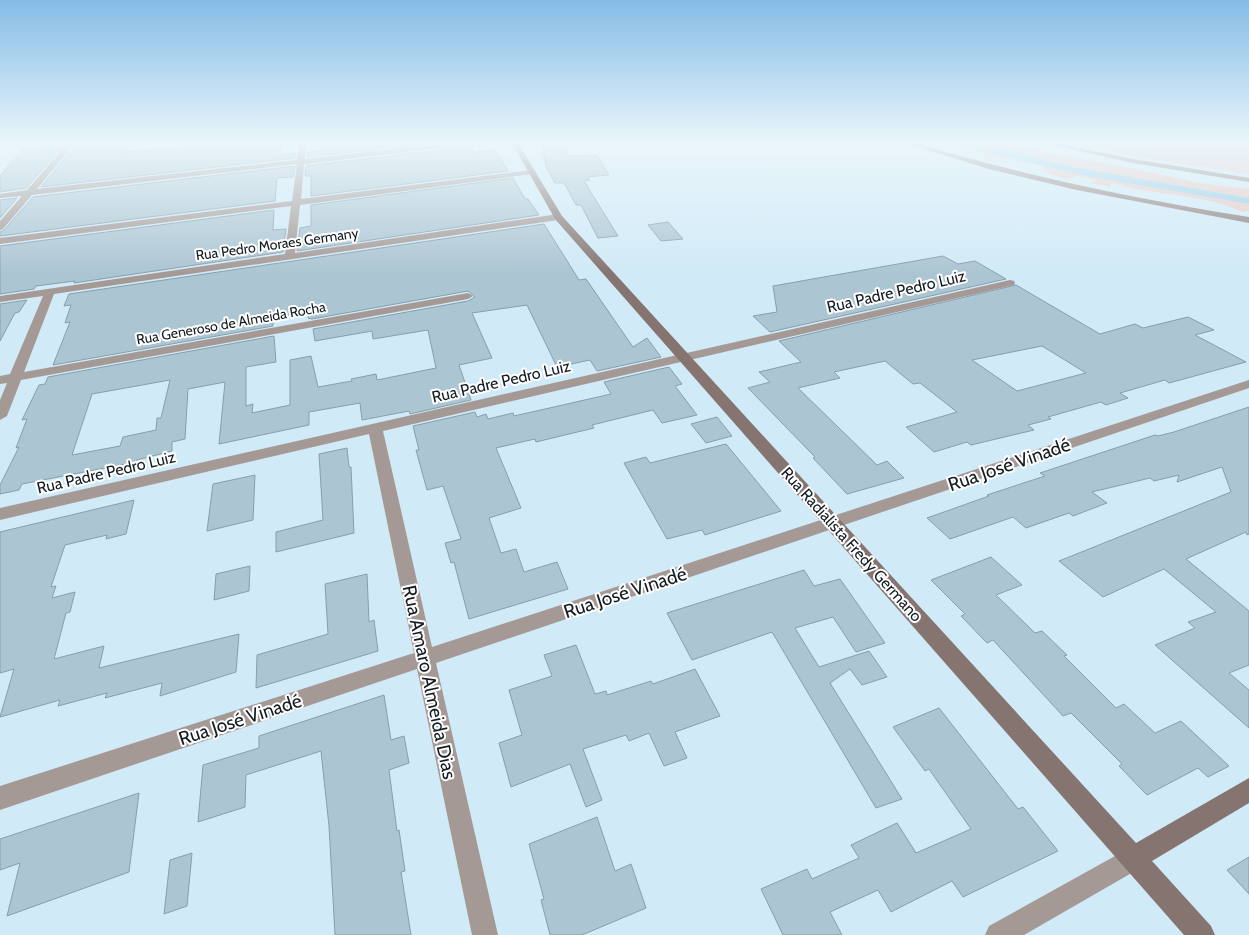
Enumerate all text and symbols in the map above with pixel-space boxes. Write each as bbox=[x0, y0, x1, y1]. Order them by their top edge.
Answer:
street label: Rua Pedro Moraes Germany bbox=[195, 224, 359, 264]
street label: Rua Padre Pedro Luiz bbox=[825, 266, 968, 317]
street label: Rua Generoso de Almeida Rocha bbox=[135, 297, 327, 349]
street label: Rua Padre Pedro Luiz bbox=[430, 356, 573, 407]
street label: Rua José Vinadé bbox=[945, 433, 1074, 496]
street label: Rua Padre Pedro Luiz bbox=[35, 447, 178, 498]
street label: Rua Radialista Fredy Germano bbox=[777, 463, 926, 626]
street label: Rua José Vinadé bbox=[561, 562, 690, 623]
street label: Rua Amaro Almeida Dias bbox=[398, 583, 461, 781]
street label: Rua José Vinadé bbox=[176, 689, 305, 750]

